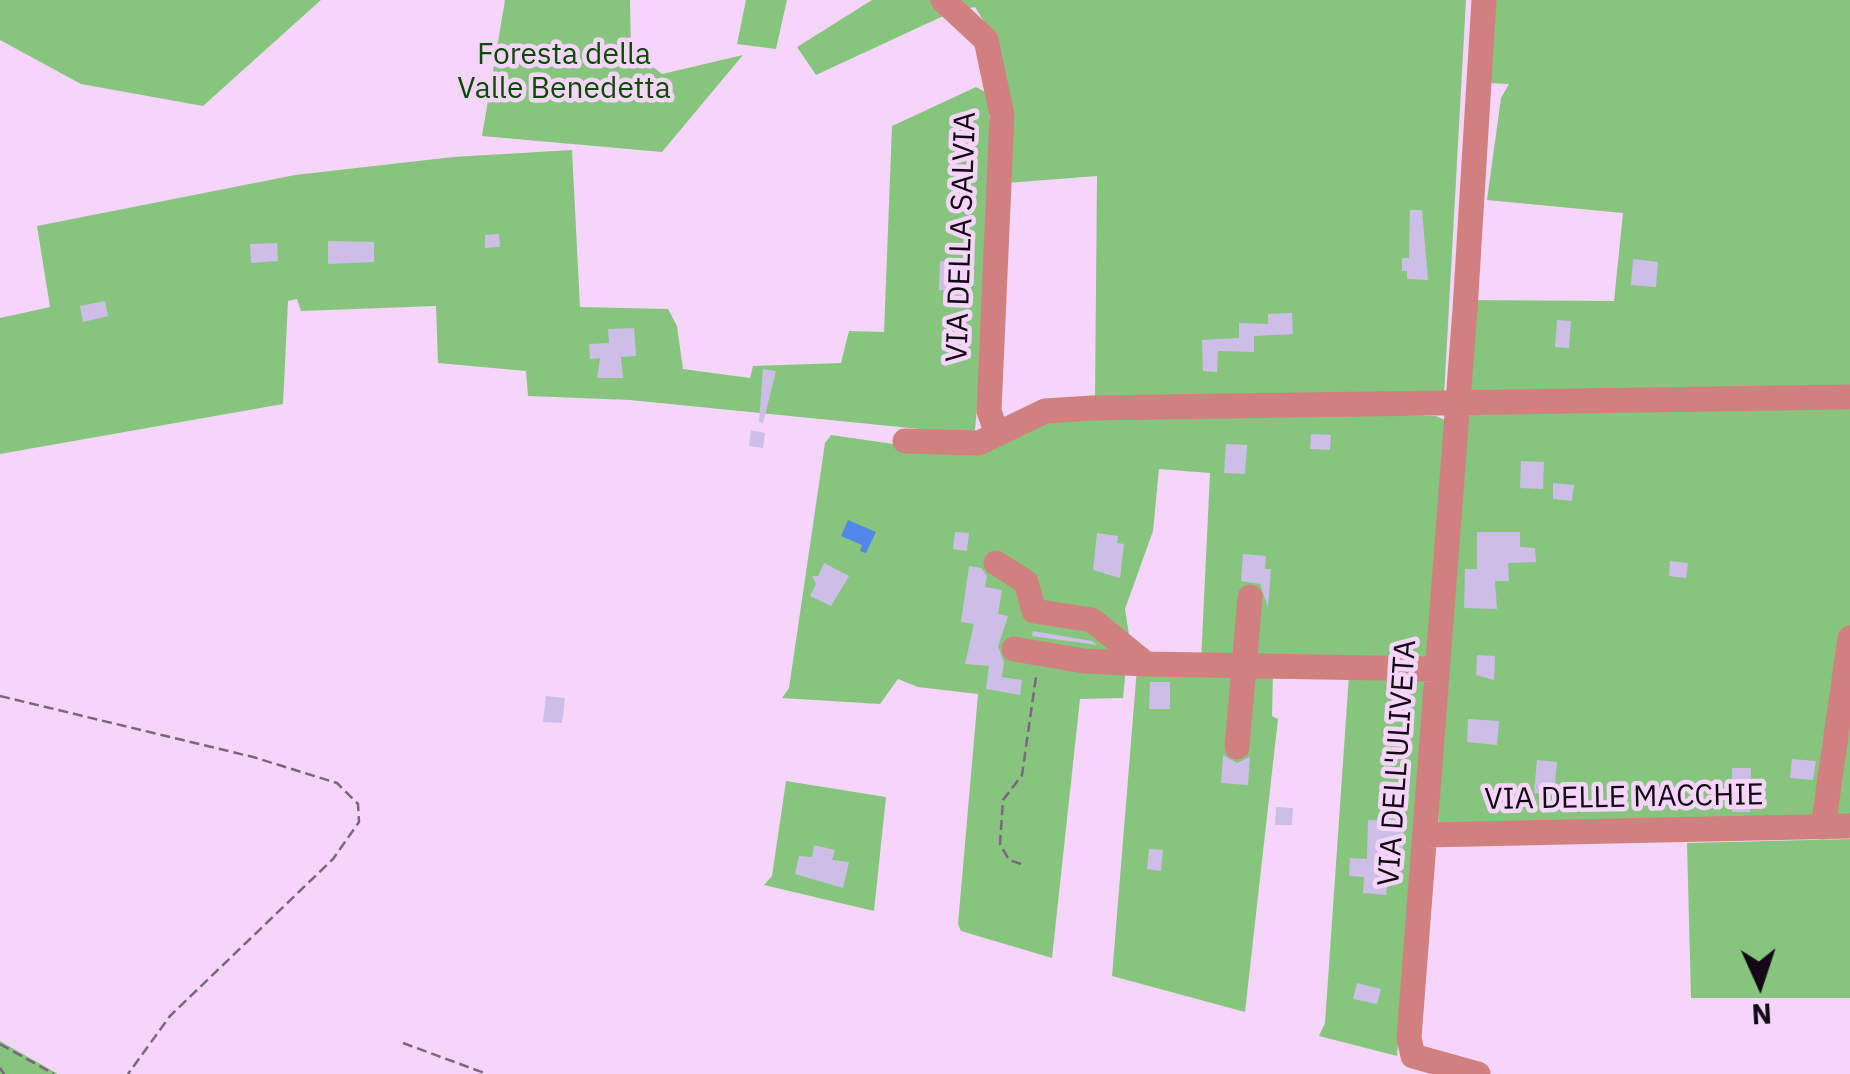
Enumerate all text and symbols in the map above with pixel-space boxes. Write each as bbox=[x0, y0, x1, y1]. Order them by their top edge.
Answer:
park label: Foresta della Valle Benedetta bbox=[457, 37, 671, 108]
street label: VIA DELLA SALVIA bbox=[940, 111, 984, 363]
street label: VIA DELL'ULIVETA bbox=[1371, 639, 1425, 887]
street label: VIA DELLE MACCHIE bbox=[1484, 778, 1764, 818]
north arrow bbox=[1710, 934, 1810, 1034]
text: N bbox=[1751, 995, 1773, 1033]

